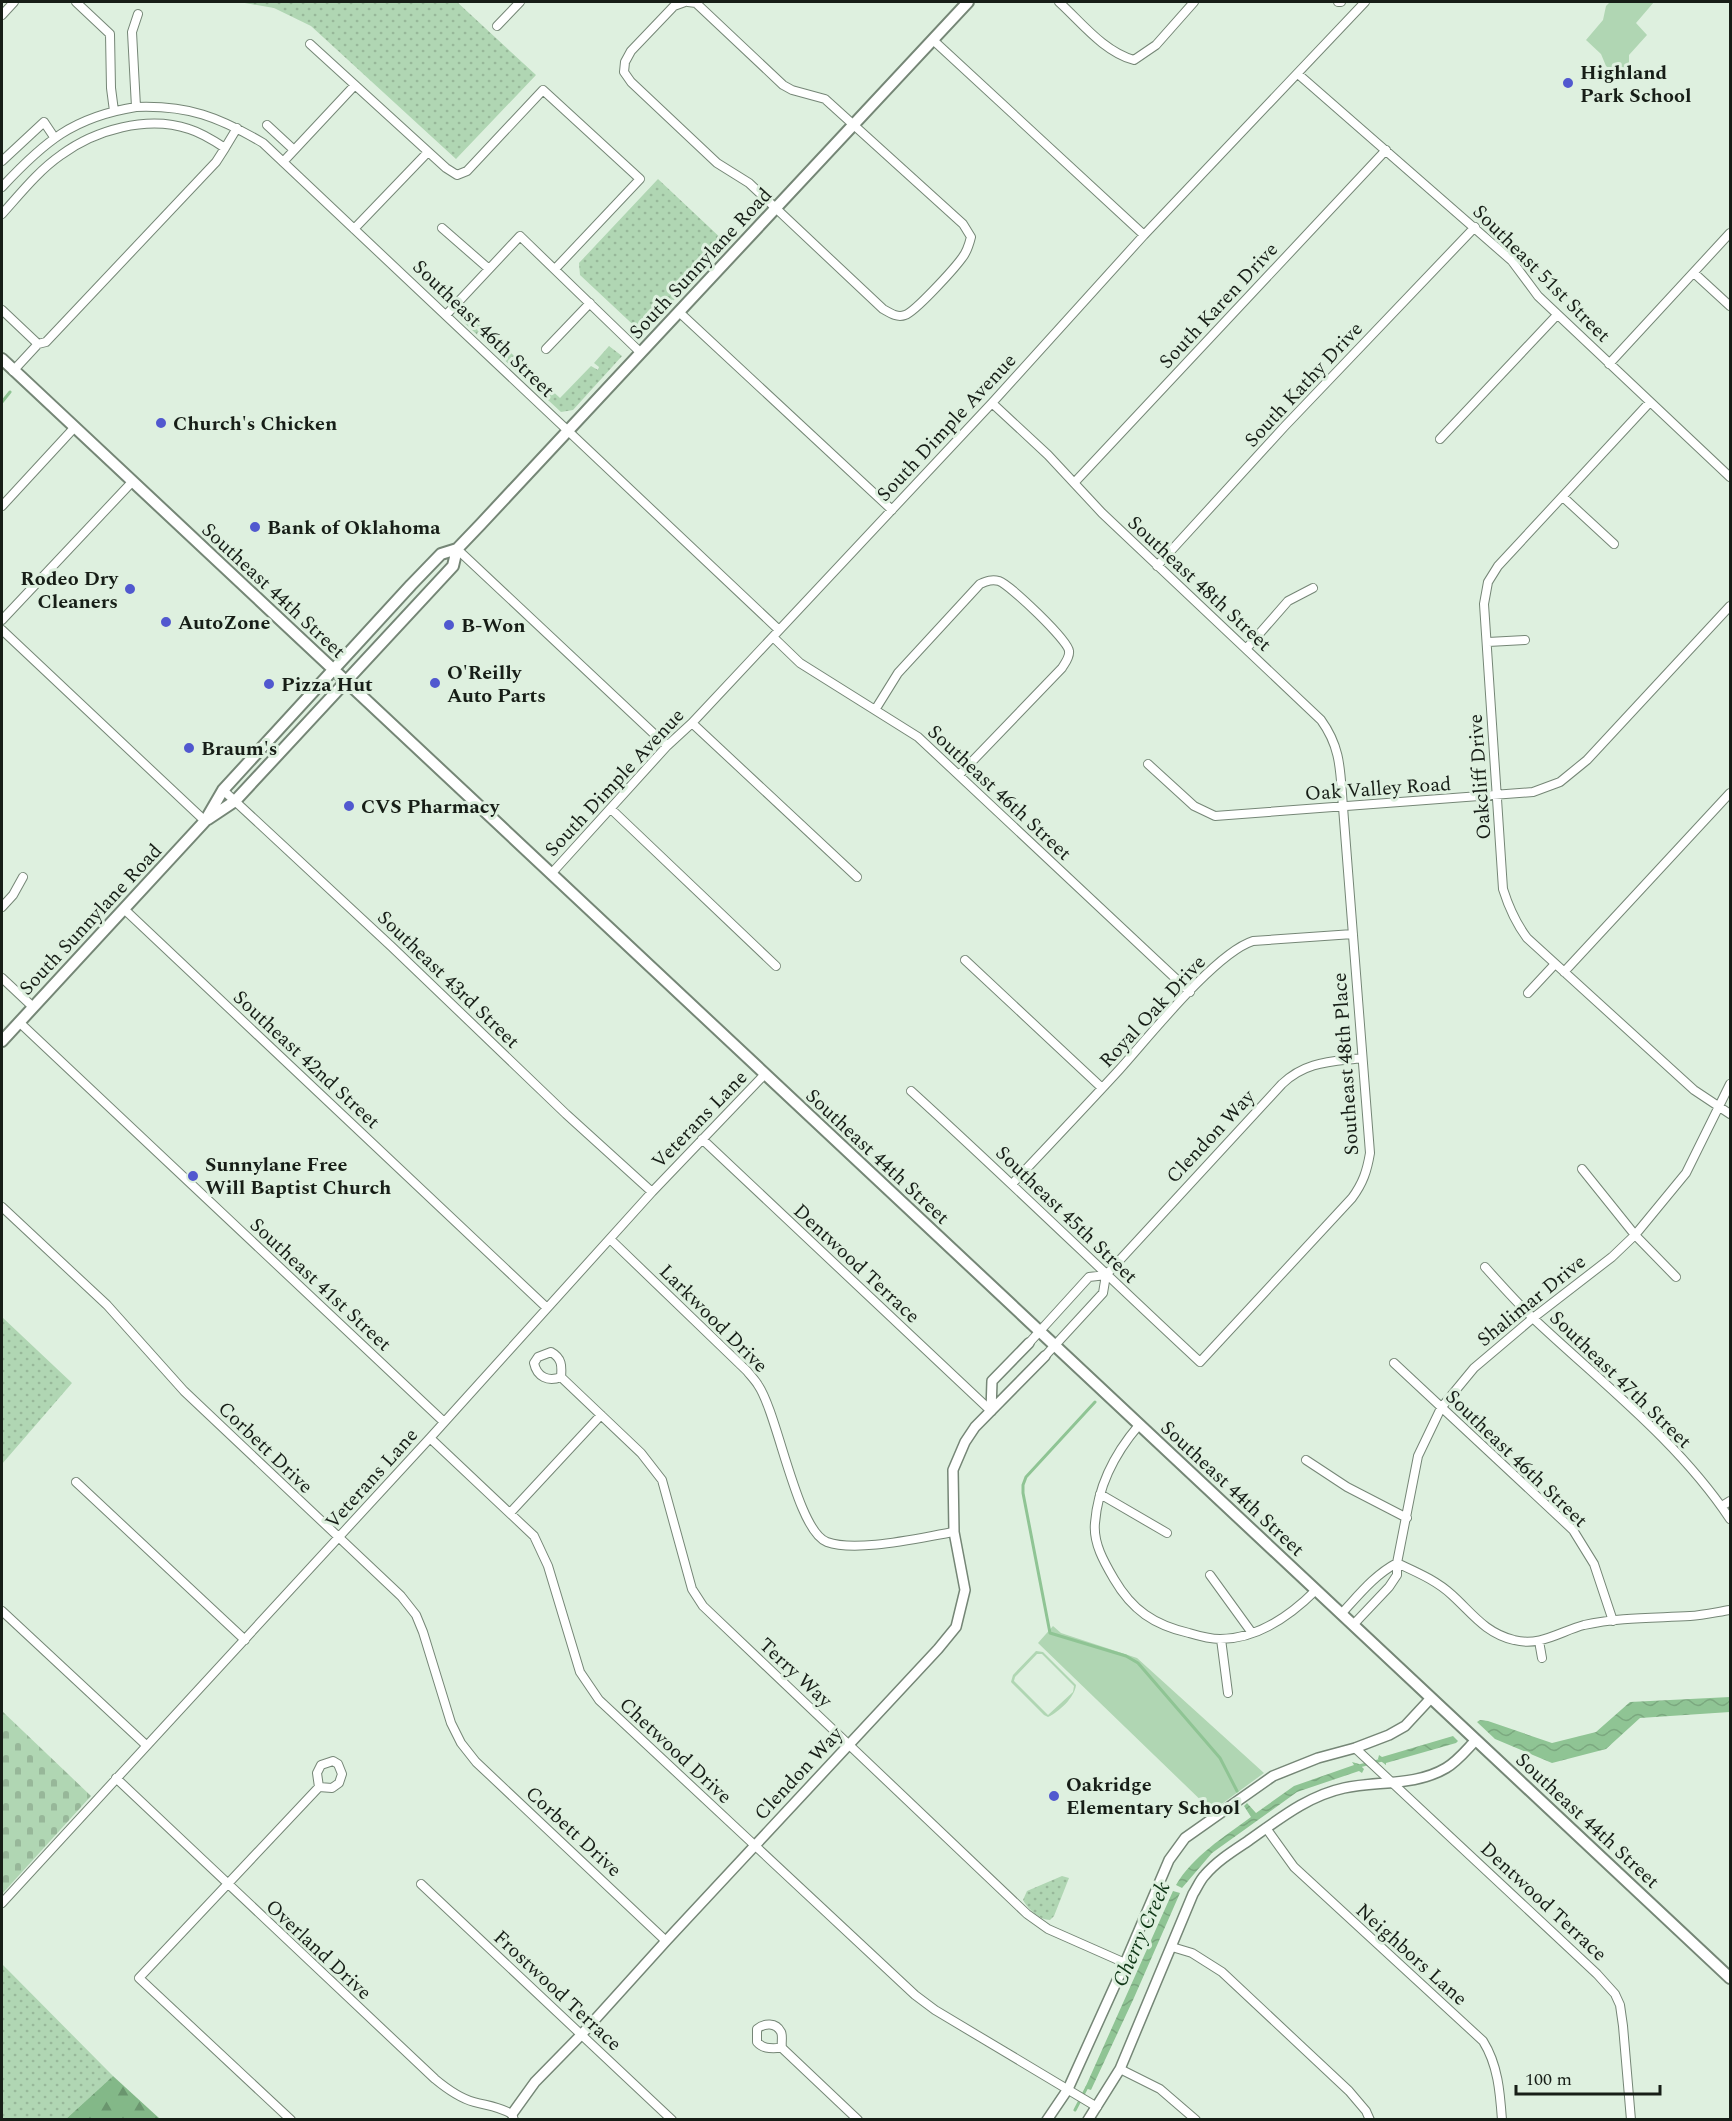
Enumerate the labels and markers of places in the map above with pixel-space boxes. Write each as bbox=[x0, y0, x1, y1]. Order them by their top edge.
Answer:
place label: Highland Park School bbox=[1580, 58, 1692, 111]
marker: Highland Park School bbox=[1561, 76, 1575, 90]
place label: Church's Chicken bbox=[173, 409, 337, 439]
marker: Church's Chicken bbox=[154, 416, 168, 430]
place label: Bank of Oklahoma bbox=[267, 513, 441, 543]
marker: Bank of Oklahoma bbox=[248, 520, 262, 534]
place label: Rodeo Dry Cleaners bbox=[20, 564, 119, 617]
marker: Rodeo Dry Cleaners bbox=[123, 582, 137, 596]
place label: AutoZone bbox=[178, 608, 270, 638]
place label: B-Won bbox=[461, 611, 526, 641]
marker: AutoZone bbox=[159, 615, 173, 629]
marker: B-Won bbox=[442, 618, 456, 632]
place label: O'Reilly Auto Parts bbox=[447, 658, 546, 711]
place label: Pizza Hut bbox=[281, 670, 373, 700]
marker: O'Reilly Auto Parts bbox=[428, 676, 442, 690]
marker: Pizza Hut bbox=[262, 677, 276, 691]
place label: Braum's bbox=[201, 734, 278, 764]
marker: Braum's bbox=[182, 741, 196, 755]
place label: CVS Pharmacy bbox=[361, 792, 501, 822]
marker: CVS Pharmacy bbox=[342, 799, 356, 813]
place label: Sunnylane Free Will Baptist Church bbox=[205, 1150, 391, 1203]
marker: Sunnylane Free Will Baptist Church bbox=[186, 1169, 200, 1183]
place label: Oakridge Elementary School bbox=[1066, 1770, 1240, 1823]
marker: Oakridge Elementary School bbox=[1047, 1789, 1061, 1803]

